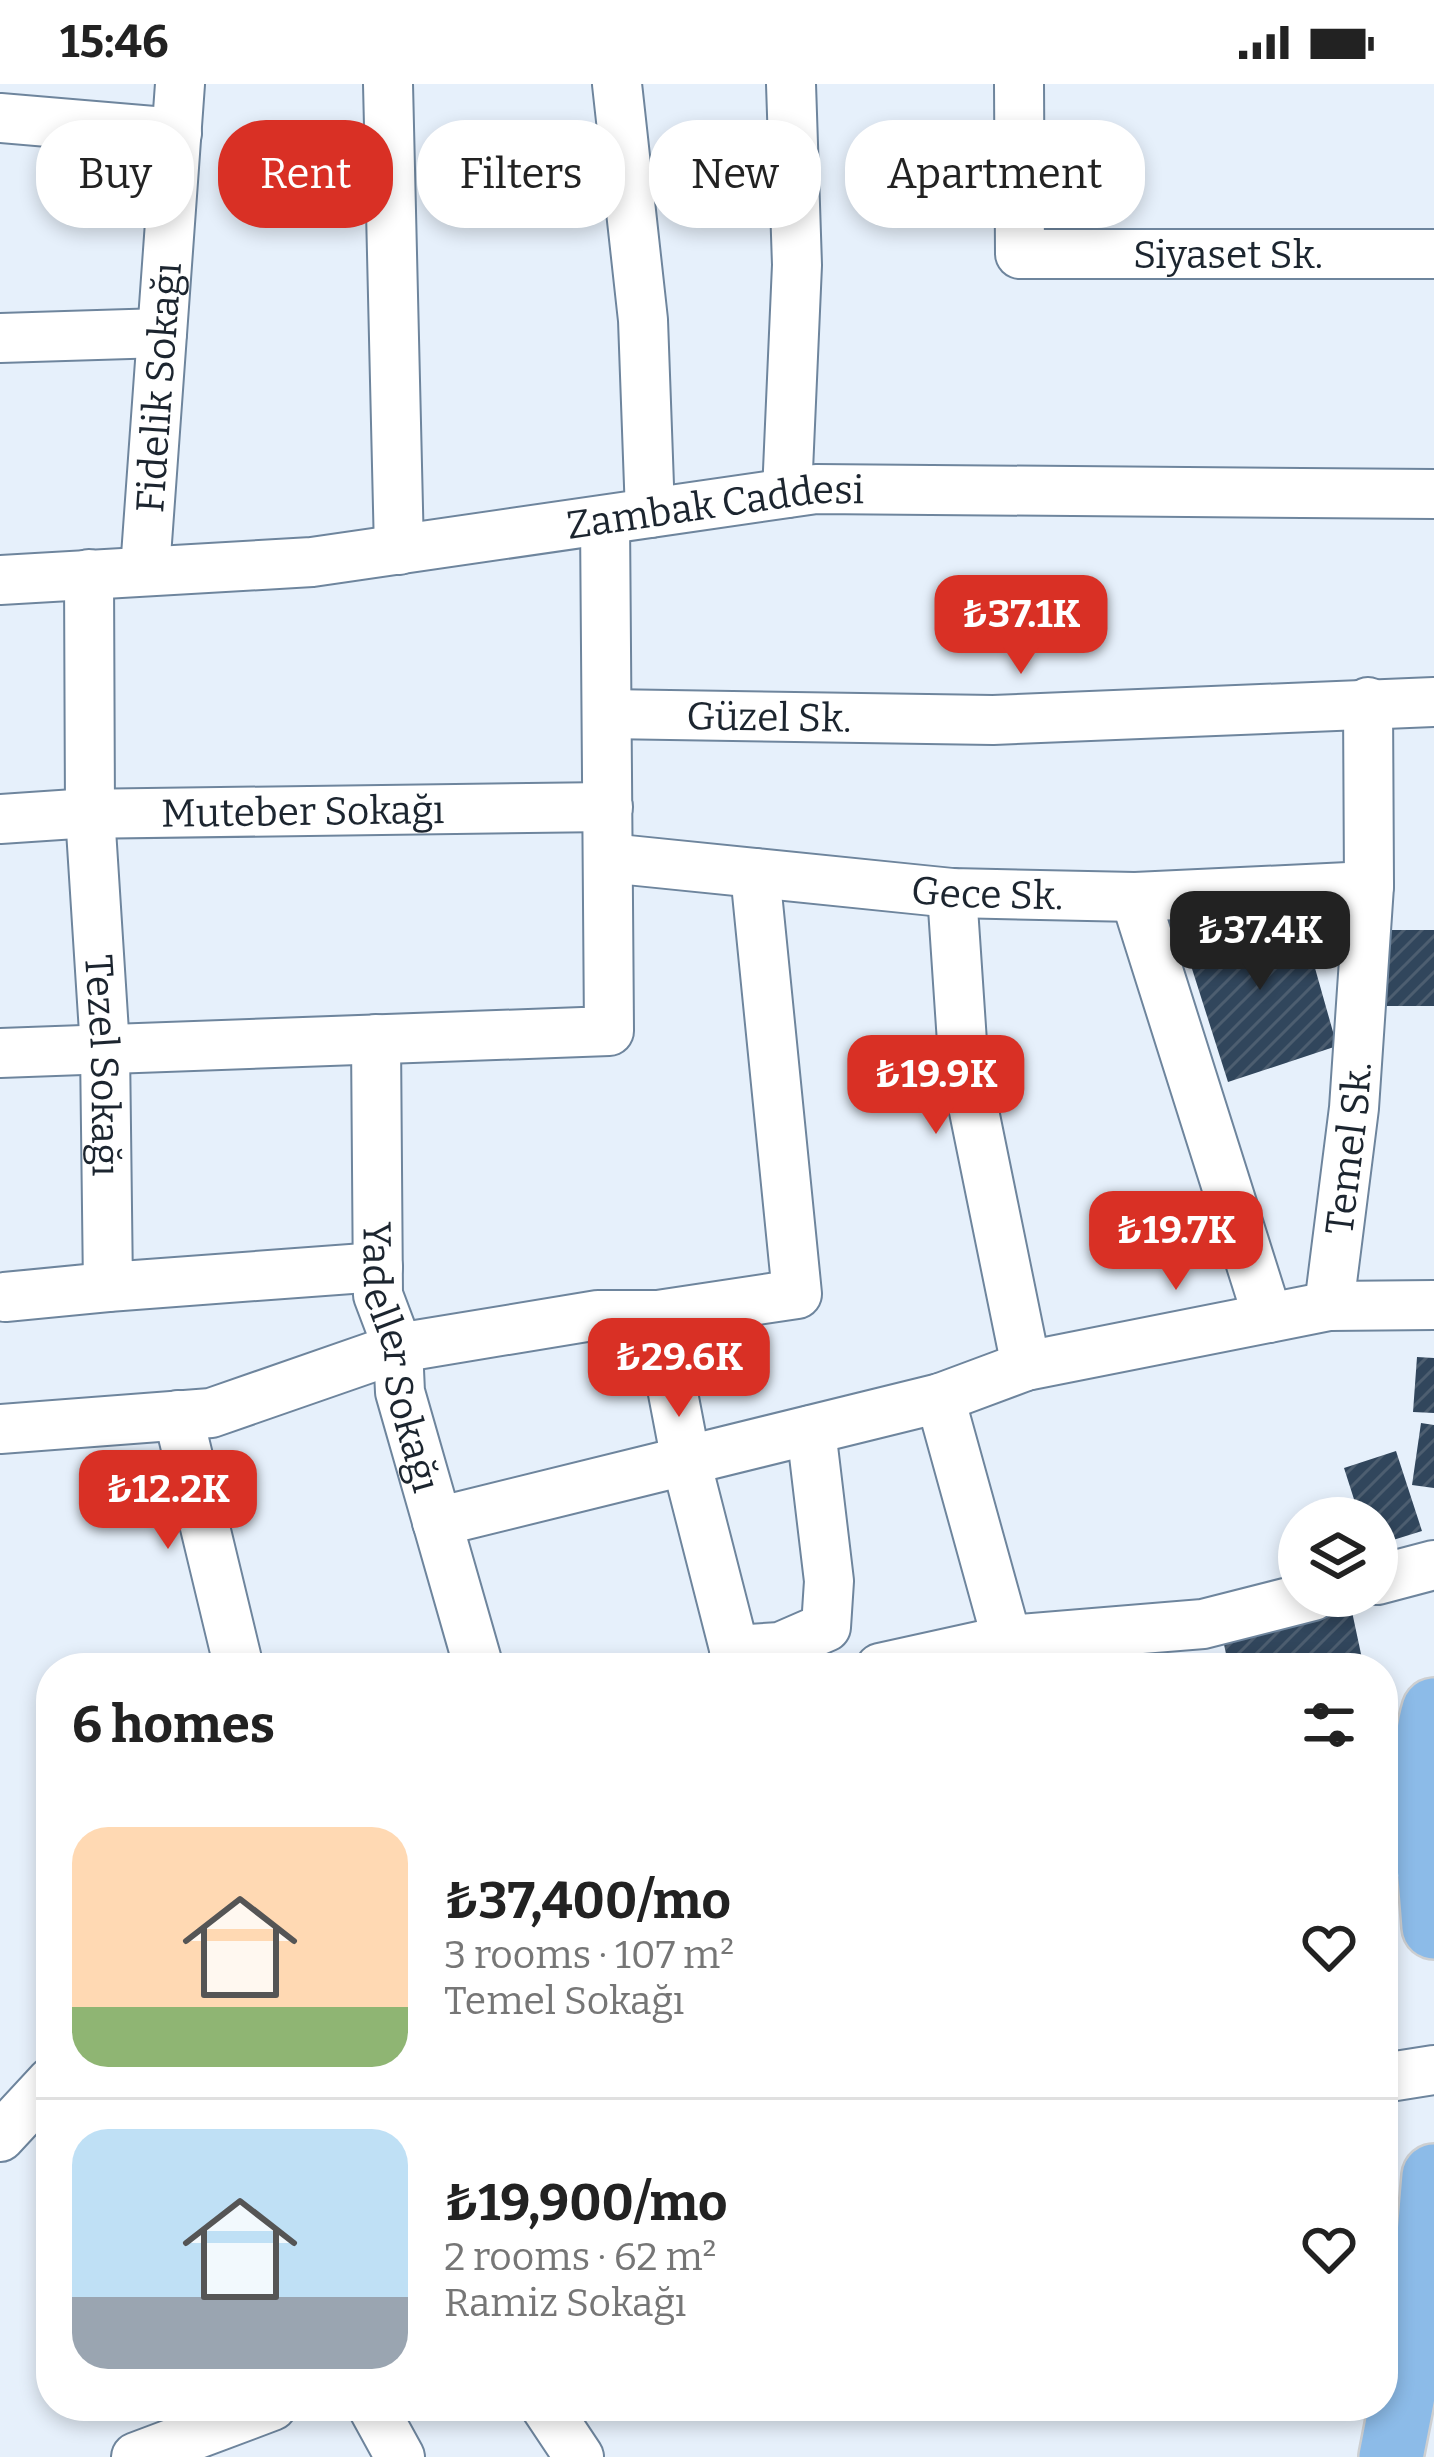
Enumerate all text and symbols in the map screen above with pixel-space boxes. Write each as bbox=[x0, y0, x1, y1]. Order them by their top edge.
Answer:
text: 15:46 bbox=[60, 15, 169, 69]
chip: Buy bbox=[36, 120, 194, 228]
chip: Rent bbox=[218, 120, 393, 228]
chip: Filters bbox=[417, 120, 625, 228]
chip: New bbox=[649, 120, 821, 228]
chip: Apartment bbox=[845, 120, 1145, 228]
street label: Siyaset Sk. bbox=[1133, 232, 1323, 278]
street label: Fidelik Sokağı bbox=[127, 261, 191, 514]
street label: Zambak Caddesi bbox=[564, 467, 864, 549]
pin: ₺37.1K bbox=[923, 575, 1119, 677]
text: ₺37.1K bbox=[961, 591, 1081, 637]
street label: Güzel Sk. bbox=[686, 693, 852, 742]
street label: Muteber Sokağı bbox=[161, 787, 445, 837]
street label: Gece Sk. bbox=[909, 867, 1064, 919]
pin: ₺37.4K bbox=[1162, 891, 1358, 993]
text: ₺37.4K bbox=[1197, 907, 1323, 953]
street label: Tezel Sokağı bbox=[75, 953, 129, 1177]
pin: ₺19.9K bbox=[838, 1035, 1034, 1137]
text: ₺19.9K bbox=[874, 1051, 998, 1097]
street label: Temel Sk. bbox=[1316, 1060, 1381, 1237]
pin: ₺19.7K bbox=[1078, 1191, 1274, 1293]
text: ₺19.7K bbox=[1116, 1207, 1236, 1253]
street label: Yadeller Sokağı bbox=[353, 1221, 449, 1497]
pin: ₺29.6K bbox=[581, 1318, 777, 1420]
text: ₺29.6K bbox=[615, 1334, 743, 1380]
pin: ₺12.2K bbox=[70, 1450, 266, 1552]
text: ₺12.2K bbox=[106, 1466, 230, 1512]
map controls bbox=[1278, 1497, 1398, 1617]
button: layers bbox=[1278, 1497, 1398, 1617]
icon: filters bbox=[1296, 1692, 1362, 1758]
text: 6 homes bbox=[72, 1694, 275, 1756]
text: ₺37,400/mo bbox=[444, 1870, 731, 1932]
icon: home bbox=[168, 1875, 312, 2019]
icon: heart bbox=[1296, 1914, 1362, 1980]
text: 3 rooms · 107 m² bbox=[444, 1932, 734, 1978]
text: Temel Sokağı bbox=[444, 1978, 684, 2024]
text: ₺19,900/mo bbox=[444, 2172, 728, 2234]
icon: home bbox=[168, 2177, 312, 2321]
icon: heart bbox=[1296, 2216, 1362, 2282]
text: 2 rooms · 62 m² bbox=[444, 2234, 716, 2280]
text: Ramiz Sokağı bbox=[444, 2280, 686, 2326]

